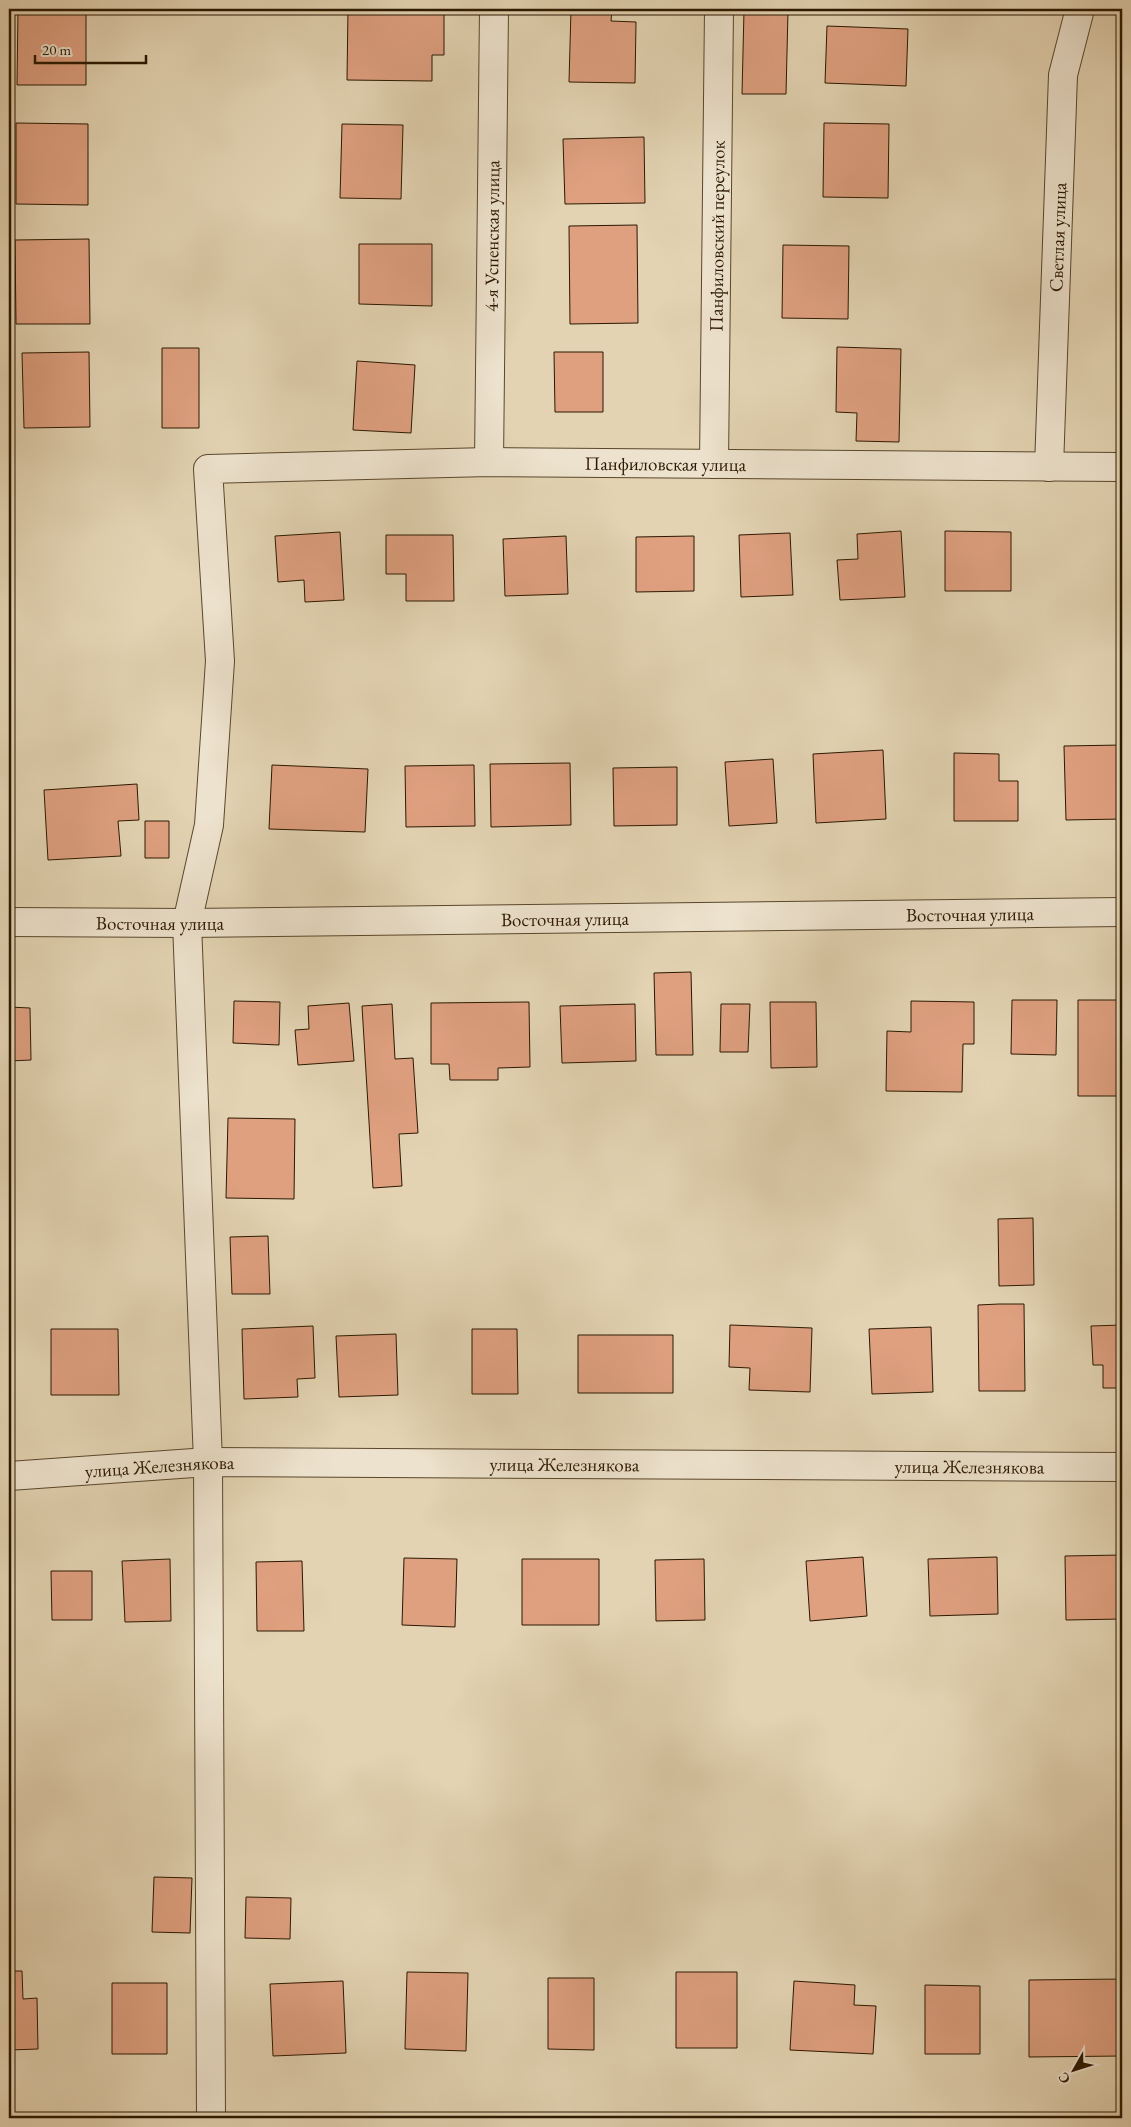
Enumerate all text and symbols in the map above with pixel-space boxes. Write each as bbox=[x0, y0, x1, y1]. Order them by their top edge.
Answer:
scale bar bbox=[35, 32, 146, 64]
text: 20 m bbox=[42, 40, 71, 59]
street label: Панфиловский переулок bbox=[703, 140, 731, 332]
street label: 4-я Успенская улица bbox=[479, 160, 505, 312]
street label: Светлая улица bbox=[1043, 181, 1072, 292]
street label: Панфиловская улица bbox=[584, 451, 747, 477]
street label: Восточная улица bbox=[906, 901, 1035, 928]
street label: Восточная улица bbox=[501, 906, 630, 932]
street label: Восточная улица bbox=[96, 910, 225, 936]
street label: улица Железнякова bbox=[84, 1450, 235, 1484]
street label: улица Железнякова bbox=[489, 1452, 640, 1477]
street label: улица Железнякова bbox=[894, 1454, 1045, 1480]
north arrow bbox=[1048, 2044, 1098, 2094]
text: С bbox=[1054, 2069, 1074, 2088]

